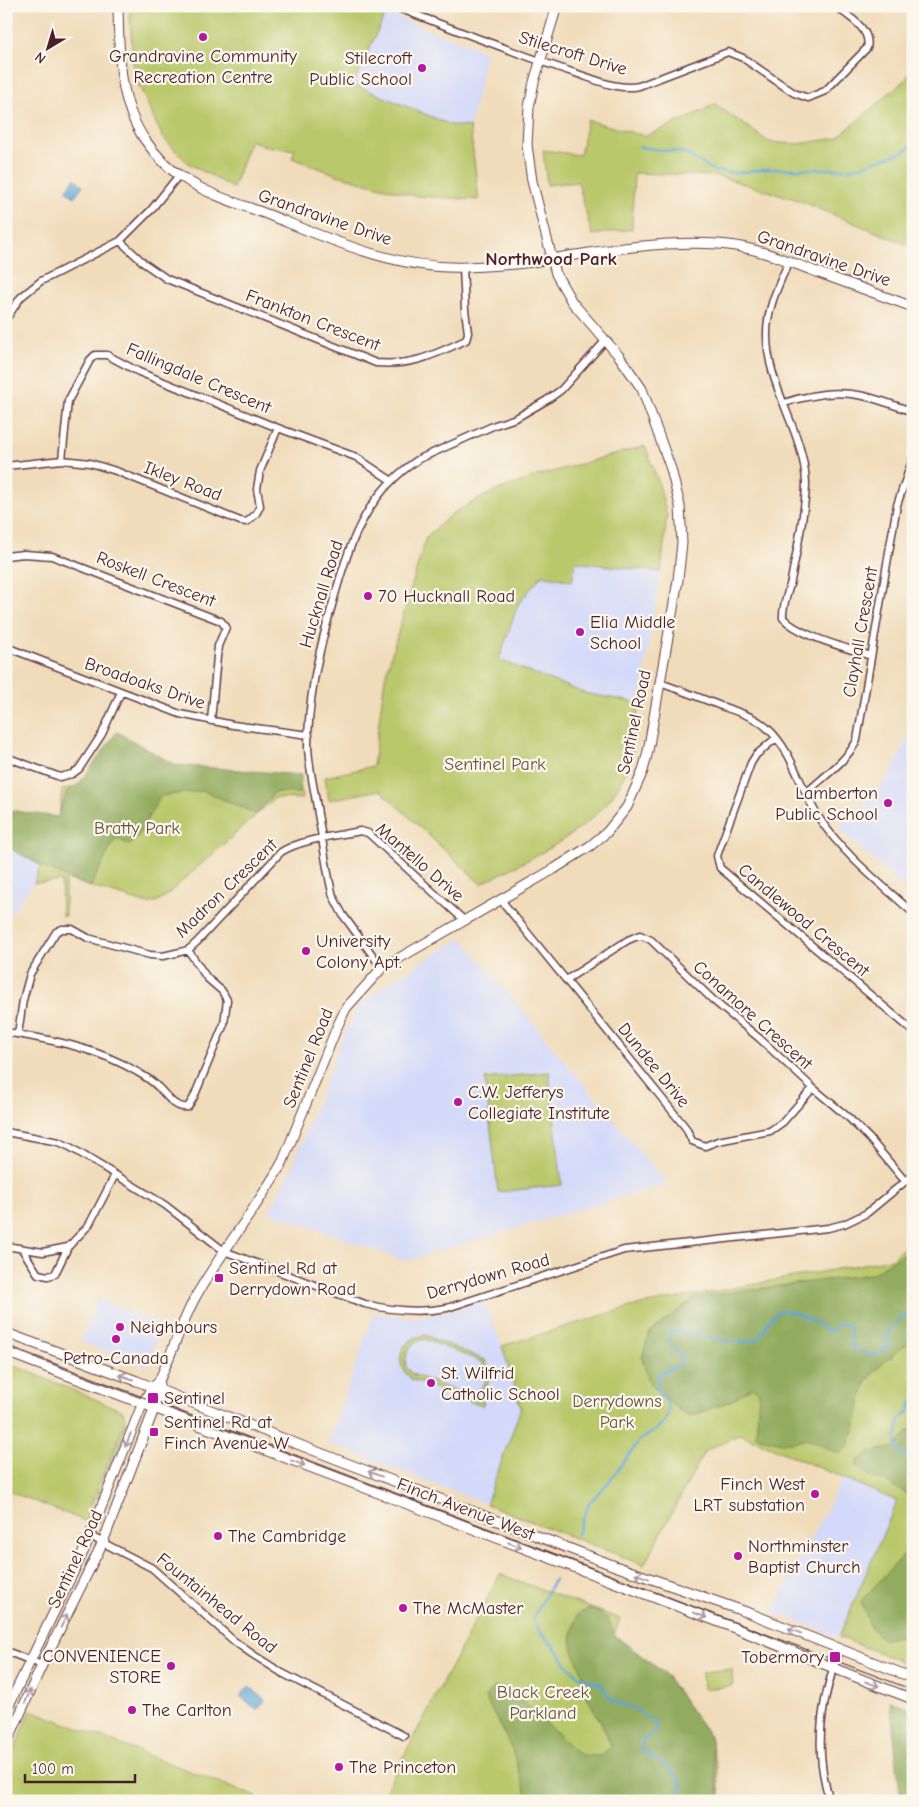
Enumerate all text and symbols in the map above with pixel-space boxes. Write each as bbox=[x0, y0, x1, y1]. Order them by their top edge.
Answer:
north arrow bbox=[22, 22, 72, 72]
street label: Stilecroft Drive bbox=[516, 27, 629, 80]
marker: Grandravine Community Recreation Centre bbox=[197, 31, 209, 43]
place label: Grandravine Community Recreation Centre bbox=[109, 46, 298, 88]
text: N bbox=[31, 48, 49, 67]
place label: Stilecroft Public School bbox=[309, 48, 413, 90]
marker: Stilecroft Public School bbox=[416, 62, 428, 74]
street label: Grandravine Drive bbox=[255, 185, 394, 250]
street label: Grandravine Drive bbox=[754, 226, 893, 291]
district label: Northwood Park bbox=[485, 248, 617, 270]
street label: Frankton Crescent bbox=[243, 285, 384, 356]
street label: Fallingdale Crescent bbox=[123, 339, 275, 419]
street label: Ikley Road bbox=[141, 457, 225, 506]
street label: Hucknall Road bbox=[295, 538, 348, 651]
street label: Roskell Crescent bbox=[93, 547, 219, 612]
street label: Clayhall Crescent bbox=[839, 564, 882, 699]
place label: 70 Hucknall Road bbox=[378, 586, 515, 607]
marker: 70 Hucknall Road bbox=[362, 590, 374, 602]
place label: Elia Middle School bbox=[590, 612, 675, 654]
marker: Elia Middle School bbox=[574, 626, 586, 638]
street label: Broadoaks Drive bbox=[82, 653, 208, 714]
street label: Sentinel Road bbox=[613, 668, 656, 776]
park label: Sentinel Park bbox=[444, 754, 546, 775]
place label: Lamberton Public School bbox=[775, 783, 878, 825]
marker: Lamberton Public School bbox=[882, 797, 894, 809]
park label: Bratty Park bbox=[94, 818, 180, 839]
street label: Mantello Drive bbox=[371, 818, 468, 906]
street label: Madron Crescent bbox=[171, 834, 282, 942]
street label: Candlewood Crescent bbox=[734, 859, 874, 982]
place label: University Colony Apt. bbox=[316, 931, 402, 973]
marker: University Colony Apt. bbox=[300, 945, 312, 957]
street label: Conamore Crescent bbox=[689, 956, 817, 1075]
street label: Sentinel Road bbox=[279, 1005, 338, 1111]
street label: Dundee Drive bbox=[613, 1019, 694, 1112]
place label: C.W. Jefferys Collegiate Institute bbox=[468, 1082, 610, 1124]
marker: C.W. Jefferys Collegiate Institute bbox=[452, 1096, 464, 1108]
street label: Derrydown Road bbox=[424, 1249, 552, 1304]
place label: Sentinel Rd at Derrydown Road bbox=[229, 1258, 356, 1300]
marker: Sentinel Rd at Derrydown Road bbox=[213, 1272, 225, 1284]
place label: Neighbours bbox=[130, 1317, 217, 1338]
marker: Neighbours bbox=[114, 1321, 126, 1333]
marker: Petro-Canada bbox=[110, 1333, 122, 1345]
place label: Petro-Canada bbox=[63, 1348, 169, 1369]
place label: St. Wilfrid Catholic School bbox=[441, 1363, 560, 1405]
one-way arrow bbox=[119, 1372, 134, 1381]
marker: St. Wilfrid Catholic School bbox=[425, 1377, 437, 1389]
place label: Sentinel bbox=[164, 1388, 225, 1409]
marker: Sentinel bbox=[146, 1391, 160, 1405]
park label: Derrydowns Park bbox=[572, 1391, 662, 1433]
place label: Sentinel Rd at Finch Avenue W bbox=[164, 1412, 290, 1454]
marker: Sentinel Rd at Finch Avenue W bbox=[148, 1426, 160, 1438]
one-way arrow bbox=[122, 1432, 132, 1447]
one-way arrow bbox=[289, 1459, 305, 1468]
one-way arrow bbox=[368, 1469, 384, 1478]
street label: Finch Avenue West bbox=[394, 1474, 538, 1546]
place label: Finch West LRT substation bbox=[694, 1474, 806, 1516]
marker: Finch West LRT substation bbox=[809, 1488, 821, 1500]
street label: Sentinel Road bbox=[44, 1507, 107, 1612]
place label: The Cambridge bbox=[228, 1526, 346, 1547]
marker: The Cambridge bbox=[212, 1530, 224, 1542]
place label: Northminster Baptist Church bbox=[748, 1536, 861, 1578]
one-way arrow bbox=[507, 1541, 522, 1550]
street label: Fountainhead Road bbox=[152, 1549, 281, 1658]
marker: Northminster Baptist Church bbox=[732, 1550, 744, 1562]
one-way arrow bbox=[635, 1571, 650, 1580]
place label: The McMaster bbox=[413, 1598, 524, 1619]
marker: The McMaster bbox=[397, 1602, 409, 1614]
one-way arrow bbox=[692, 1611, 707, 1620]
one-way arrow bbox=[60, 1614, 69, 1629]
one-way arrow bbox=[788, 1626, 803, 1635]
place label: CONVENIENCE STORE bbox=[43, 1646, 161, 1688]
place label: Tobermory bbox=[741, 1647, 825, 1668]
marker: Tobermory bbox=[828, 1650, 842, 1664]
marker: CONVENIENCE STORE bbox=[165, 1660, 177, 1672]
one-way arrow bbox=[864, 1680, 880, 1689]
park label: Black Creek Parkland bbox=[497, 1682, 589, 1724]
one-way arrow bbox=[23, 1689, 33, 1704]
place label: The Carlton bbox=[142, 1700, 232, 1721]
marker: The Carlton bbox=[126, 1704, 138, 1716]
scale bar bbox=[25, 1752, 135, 1784]
place label: The Princeton bbox=[349, 1757, 456, 1778]
text: 100 m bbox=[32, 1760, 74, 1778]
marker: The Princeton bbox=[333, 1761, 345, 1773]

